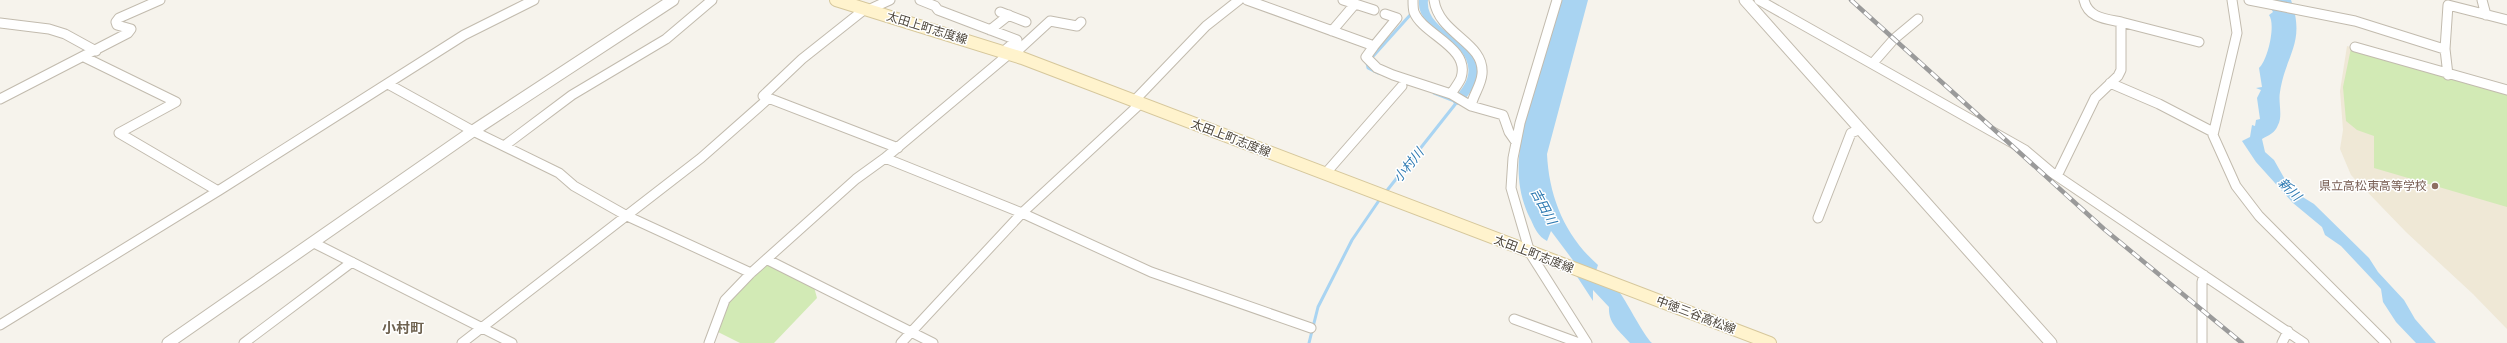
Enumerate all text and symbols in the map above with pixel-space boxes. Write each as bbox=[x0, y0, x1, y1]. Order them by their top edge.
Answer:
street label: 太田上町志度線 bbox=[884, 7, 970, 48]
street label: 太田上町志度線 bbox=[1189, 115, 1273, 161]
water label: 小村川 bbox=[1389, 143, 1429, 186]
water label: 新川 bbox=[2274, 173, 2307, 206]
place label: 県立高松東高等学校 bbox=[2319, 177, 2427, 194]
marker: 県立高松東高等学校 bbox=[2430, 181, 2440, 191]
water label: 吉田川 bbox=[1527, 185, 1562, 229]
street label: 太田上町志度線 bbox=[1492, 231, 1576, 277]
street label: 中徳三谷高松線 bbox=[1654, 292, 1738, 338]
district label: 小村町 bbox=[382, 318, 424, 337]

